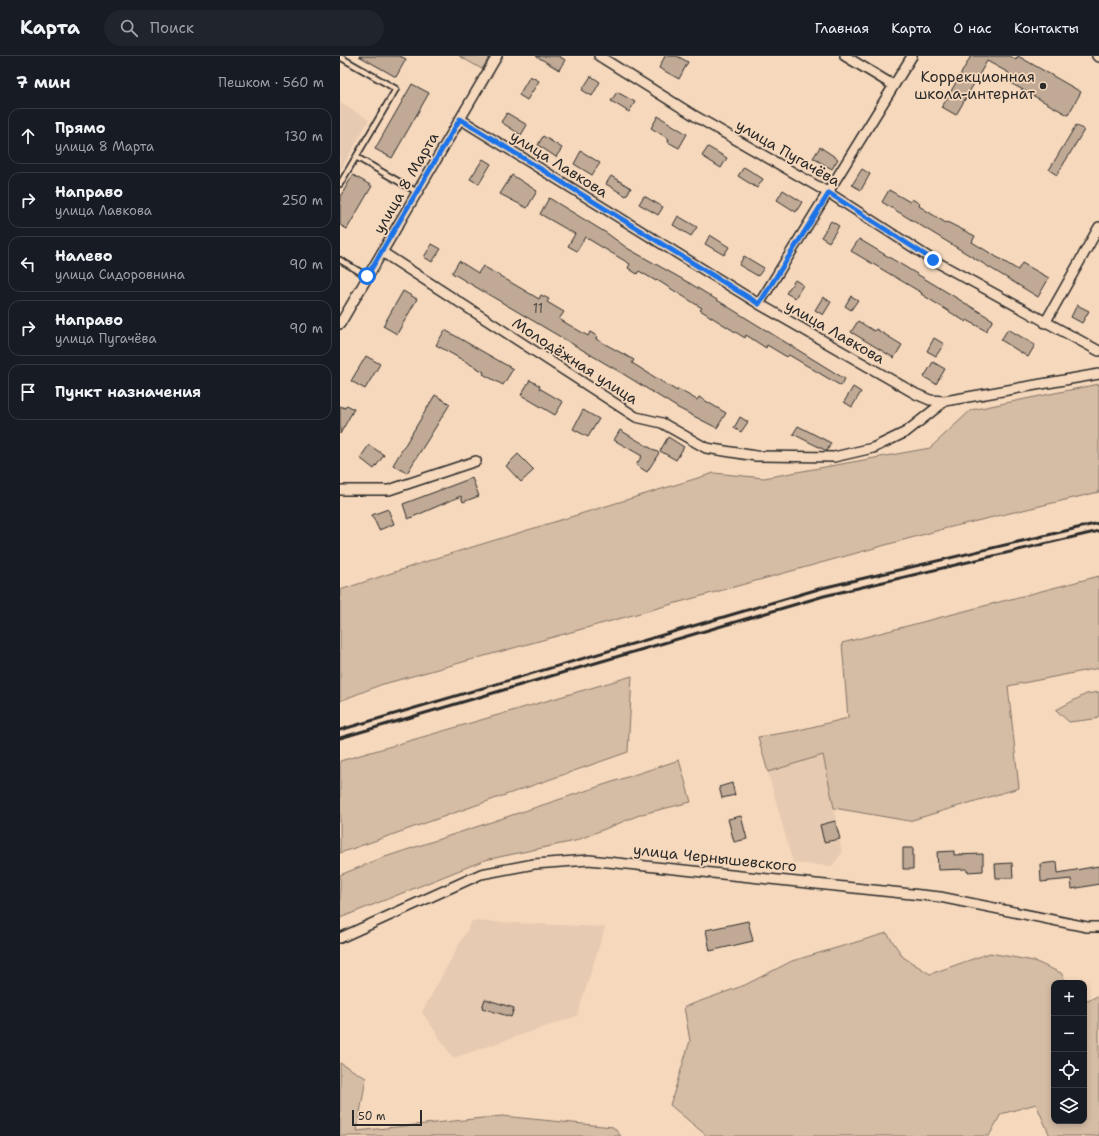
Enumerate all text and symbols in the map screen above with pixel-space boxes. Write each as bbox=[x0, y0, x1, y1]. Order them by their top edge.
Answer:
search box bbox=[104, 10, 384, 46]
text: Карта bbox=[20, 15, 80, 40]
icon: search bbox=[118, 17, 140, 39]
text: Поиск bbox=[150, 18, 194, 38]
text: Главная bbox=[815, 19, 869, 37]
text: Карта bbox=[891, 19, 931, 37]
text: О нас bbox=[953, 19, 992, 37]
text: Контакты bbox=[1014, 19, 1079, 37]
place label: Коррекционная школа-интернат bbox=[914, 67, 1035, 104]
text: 7 мин bbox=[16, 71, 71, 93]
text: Пешком · 560 m bbox=[218, 74, 324, 91]
marker: Коррекционная школа-интернат bbox=[1038, 81, 1048, 91]
street label: улица Пугачёва bbox=[732, 115, 844, 191]
text: Прямо bbox=[55, 118, 105, 138]
icon: ahead bbox=[17, 125, 39, 147]
street label: улица Лавкова bbox=[506, 126, 612, 202]
text: 130 m bbox=[285, 128, 323, 145]
street label: улица 8 Марта bbox=[369, 128, 444, 237]
text: улица 8 Марта bbox=[55, 138, 154, 155]
text: Направо bbox=[55, 182, 123, 202]
icon: right bbox=[17, 189, 39, 211]
text: 250 m bbox=[282, 192, 323, 209]
text: улица Лавкова bbox=[55, 202, 152, 219]
text: Налево bbox=[55, 246, 113, 266]
route end bbox=[924, 251, 942, 269]
icon: left bbox=[17, 253, 39, 275]
text: 90 m bbox=[289, 256, 323, 273]
text: улица Сидоровнина bbox=[55, 266, 185, 283]
route start bbox=[358, 267, 376, 285]
street label: улица Лавкова bbox=[782, 295, 889, 369]
house number: 11 bbox=[533, 300, 543, 317]
text: Направо bbox=[55, 310, 123, 330]
street label: Молодёжная улица bbox=[508, 313, 642, 410]
icon: right bbox=[17, 317, 39, 339]
text: 90 m bbox=[289, 320, 323, 337]
text: улица Пугачёва bbox=[55, 330, 157, 347]
icon: arrive bbox=[17, 381, 39, 403]
text: Пункт назначения bbox=[55, 382, 201, 402]
street label: улица Чернышевского bbox=[632, 839, 798, 877]
map controls bbox=[1051, 980, 1087, 1124]
button: + bbox=[1051, 980, 1087, 1016]
button: − bbox=[1051, 1016, 1087, 1052]
button: locate bbox=[1051, 1052, 1087, 1088]
button: layers bbox=[1051, 1088, 1087, 1124]
scale bar bbox=[352, 1108, 422, 1127]
text: 50 m bbox=[358, 1109, 386, 1124]

